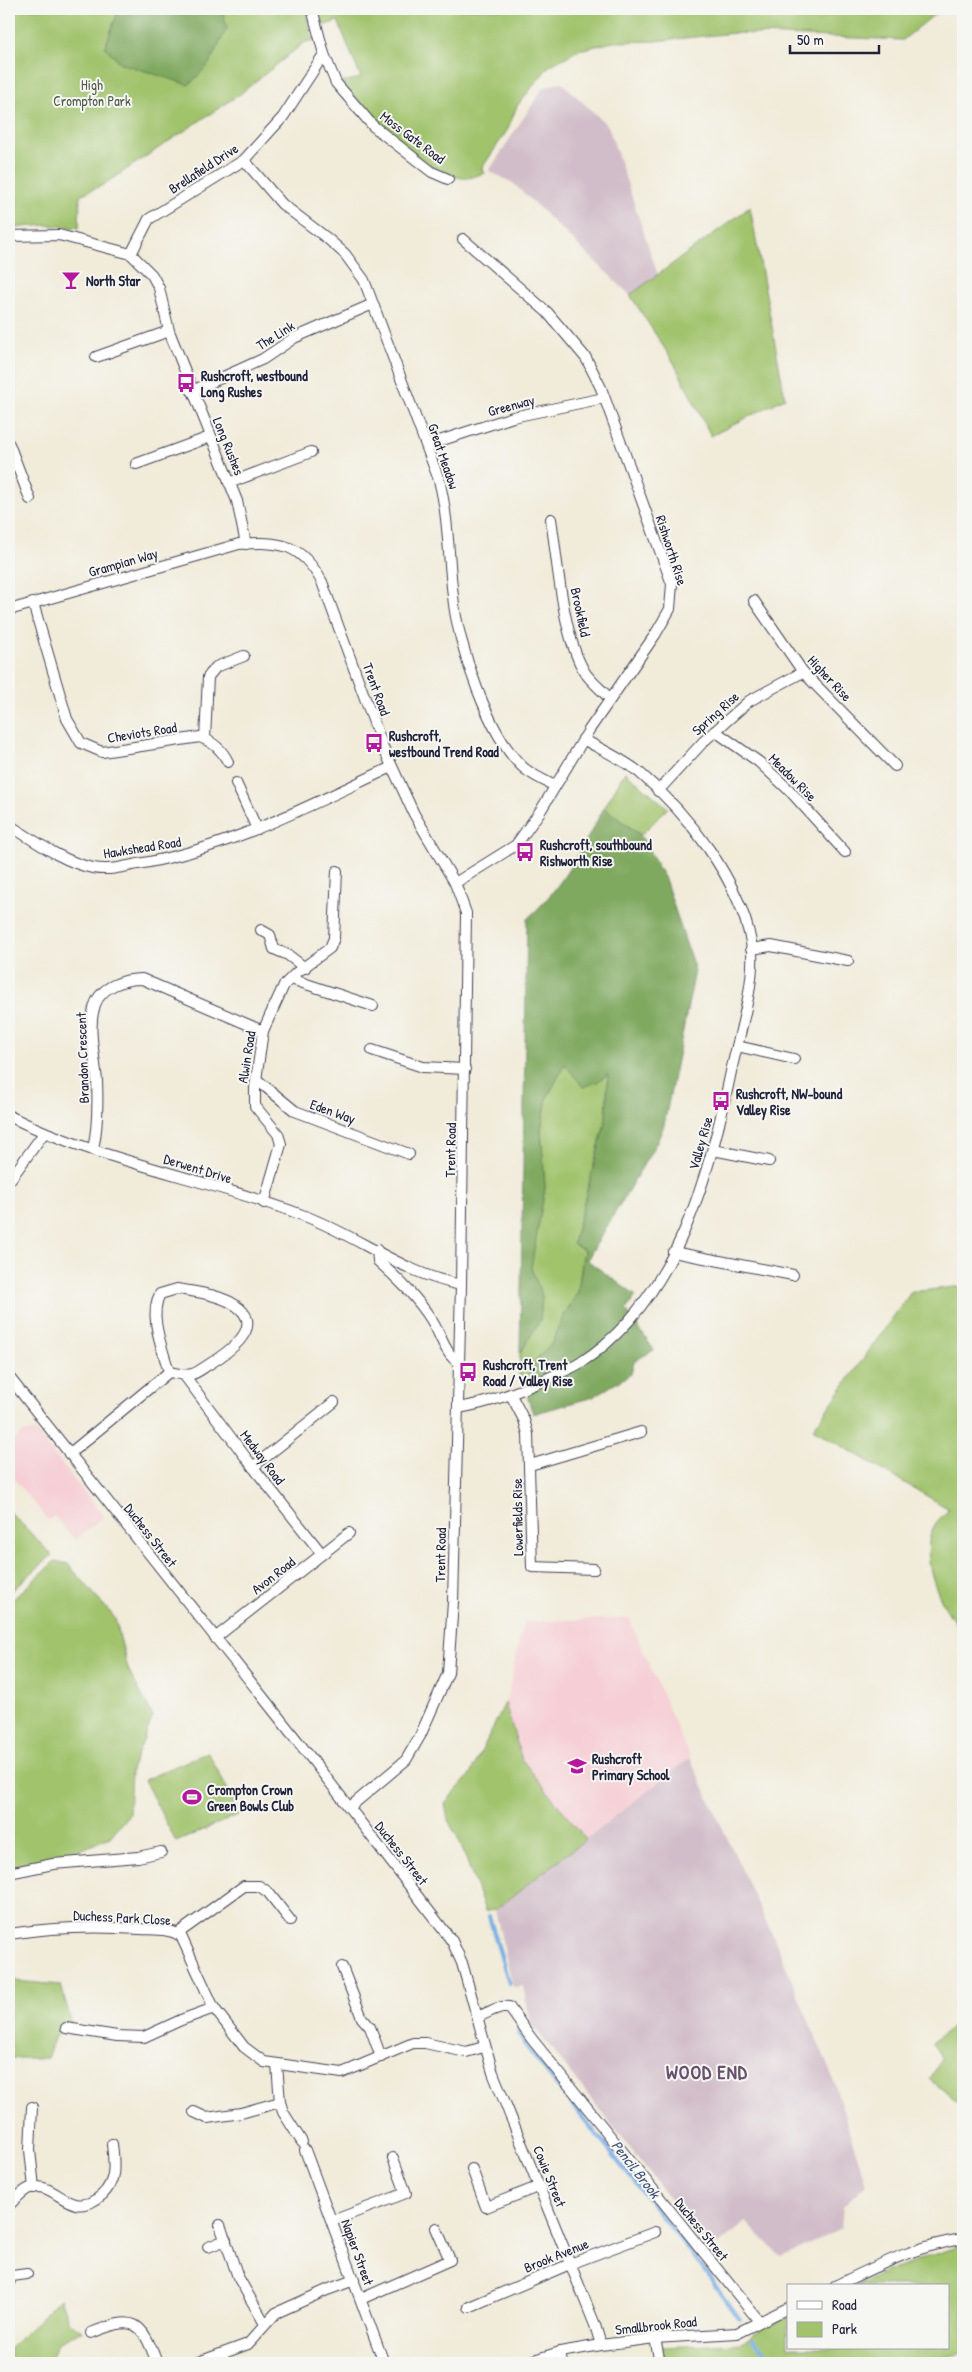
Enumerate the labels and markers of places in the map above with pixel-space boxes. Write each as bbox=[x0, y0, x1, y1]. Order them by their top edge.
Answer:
bar icon: North Star bbox=[60, 269, 82, 291]
place label: North Star bbox=[86, 271, 141, 290]
place label: Rushcroft, westbound Long Rushes bbox=[201, 366, 308, 403]
bus stop icon: Rushcroft, westbound Long Rushes bbox=[175, 372, 197, 394]
place label: Rushcroft, westbound Trend Road bbox=[389, 726, 499, 761]
bus stop icon: Rushcroft, westbound Trend Road bbox=[363, 732, 385, 754]
place label: Rushcroft, southbound Rishworth Rise bbox=[540, 835, 652, 870]
bus stop icon: Rushcroft, southbound Rishworth Rise bbox=[514, 841, 536, 863]
place label: Rushcroft, NW-bound Valley Rise bbox=[736, 1084, 843, 1121]
bus stop icon: Rushcroft, NW-bound Valley Rise bbox=[710, 1090, 732, 1112]
place label: Rushcroft, Trent Road / Valley Rise bbox=[483, 1355, 573, 1392]
bus stop icon: Rushcroft, Trent Road / Valley Rise bbox=[457, 1361, 479, 1383]
place label: Rushcroft Primary School bbox=[592, 1749, 670, 1786]
school or university icon: Rushcroft Primary School bbox=[566, 1755, 588, 1777]
place label: Crompton Crown Green Bowls Club bbox=[207, 1780, 294, 1815]
sports icon: Crompton Crown Green Bowls Club bbox=[181, 1786, 203, 1808]

